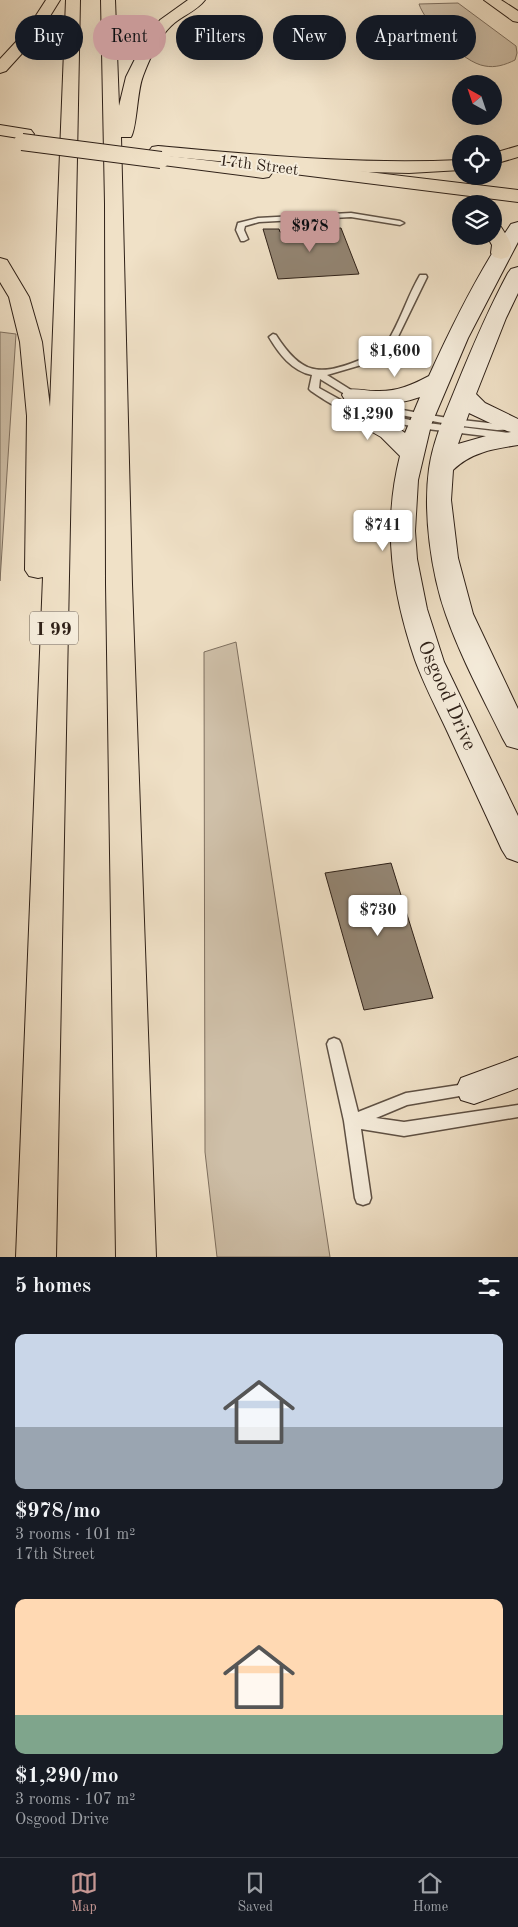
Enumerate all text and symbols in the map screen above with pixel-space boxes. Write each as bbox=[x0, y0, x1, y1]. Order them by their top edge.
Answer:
chip: Buy bbox=[15, 15, 83, 60]
chip: Rent bbox=[93, 15, 166, 60]
chip: Filters bbox=[176, 15, 263, 60]
chip: New bbox=[273, 15, 346, 60]
chip: Apartment bbox=[356, 15, 476, 60]
north arrow bbox=[452, 75, 502, 125]
map controls bbox=[452, 75, 502, 245]
button: locate bbox=[452, 135, 502, 185]
street label: 17th Street bbox=[218, 153, 300, 179]
button: layers bbox=[452, 195, 502, 245]
pin: $978 bbox=[280, 210, 340, 253]
text: $978 bbox=[291, 219, 329, 235]
pin: $1,600 bbox=[354, 336, 436, 378]
text: $1,600 bbox=[370, 344, 420, 360]
pin: $1,290 bbox=[327, 398, 409, 441]
text: $1,290 bbox=[343, 407, 393, 423]
pin: $741 bbox=[353, 510, 413, 552]
text: $741 bbox=[364, 518, 402, 534]
road number: I 99 bbox=[30, 612, 78, 644]
street label: Osgood Drive bbox=[413, 638, 479, 754]
pin: $730 bbox=[348, 894, 408, 937]
text: $730 bbox=[359, 903, 397, 919]
icon: filters bbox=[475, 1273, 503, 1301]
text: 5 homes bbox=[15, 1276, 91, 1297]
icon: home bbox=[214, 1367, 304, 1457]
text: $978/mo bbox=[15, 1501, 101, 1522]
text: 3 rooms · 101 m² bbox=[15, 1527, 135, 1543]
text: 17th Street bbox=[15, 1547, 95, 1563]
icon: home bbox=[214, 1632, 304, 1722]
text: $1,290/mo bbox=[15, 1766, 119, 1787]
text: 3 rooms · 107 m² bbox=[15, 1792, 135, 1808]
text: Osgood Drive bbox=[15, 1812, 109, 1828]
tab: Map bbox=[70, 1869, 98, 1916]
tab: Saved bbox=[237, 1869, 273, 1916]
tab: Home bbox=[413, 1869, 448, 1916]

